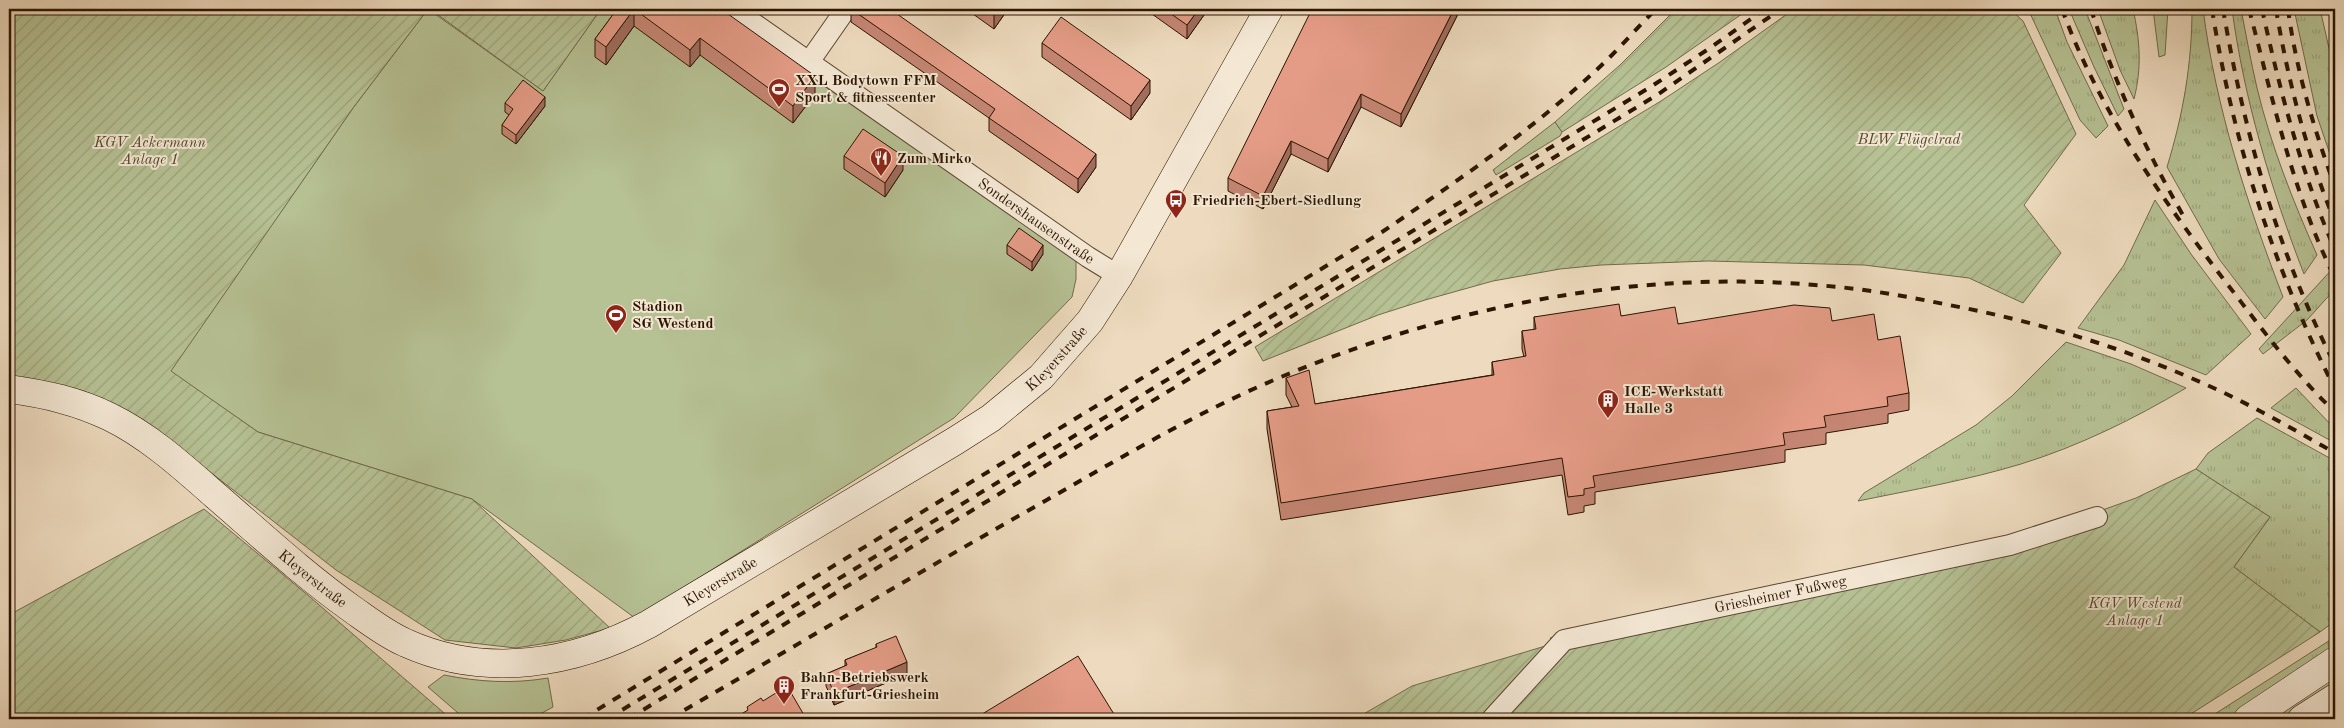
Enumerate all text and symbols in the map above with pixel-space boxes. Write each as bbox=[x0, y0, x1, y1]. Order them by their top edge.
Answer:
place label: XXL Bodytown FFM Sport & fitnesscenter bbox=[795, 74, 936, 106]
sports icon: XXL Bodytown FFM Sport & fitnesscenter bbox=[767, 77, 791, 108]
park label: BLW Flügelrad bbox=[1857, 133, 1961, 148]
park label: KGV Ackermann Anlage 1 bbox=[93, 136, 206, 168]
restaurant icon: Zum Mirko bbox=[869, 146, 893, 177]
place label: Zum Mirko bbox=[897, 152, 972, 167]
street label: Sondershausenstraße bbox=[975, 177, 1096, 268]
bus stop icon: Friedrich-Ebert-Siedlung bbox=[1164, 188, 1188, 219]
place label: Friedrich-Ebert-Siedlung bbox=[1192, 194, 1362, 209]
place label: Stadion SG Westend bbox=[632, 300, 713, 332]
sports icon: Stadion SG Westend bbox=[604, 303, 628, 334]
street label: Kleyerstraße bbox=[1024, 324, 1091, 395]
place label: ICE-Werkstatt Halle 3 bbox=[1624, 385, 1724, 417]
building icon: ICE-Werkstatt Halle 3 bbox=[1596, 388, 1620, 419]
street label: Kleyerstraße bbox=[275, 548, 349, 611]
street label: Kleyerstraße bbox=[681, 555, 760, 610]
street label: Griesheimer Fußweg bbox=[1713, 574, 1848, 617]
park label: KGV Westend Anlage 1 bbox=[2087, 597, 2183, 629]
place label: Bahn-Betriebswerk Frankfurt-Griesheim bbox=[800, 671, 939, 703]
building icon: Bahn-Betriebswerk Frankfurt-Griesheim bbox=[772, 674, 796, 705]

